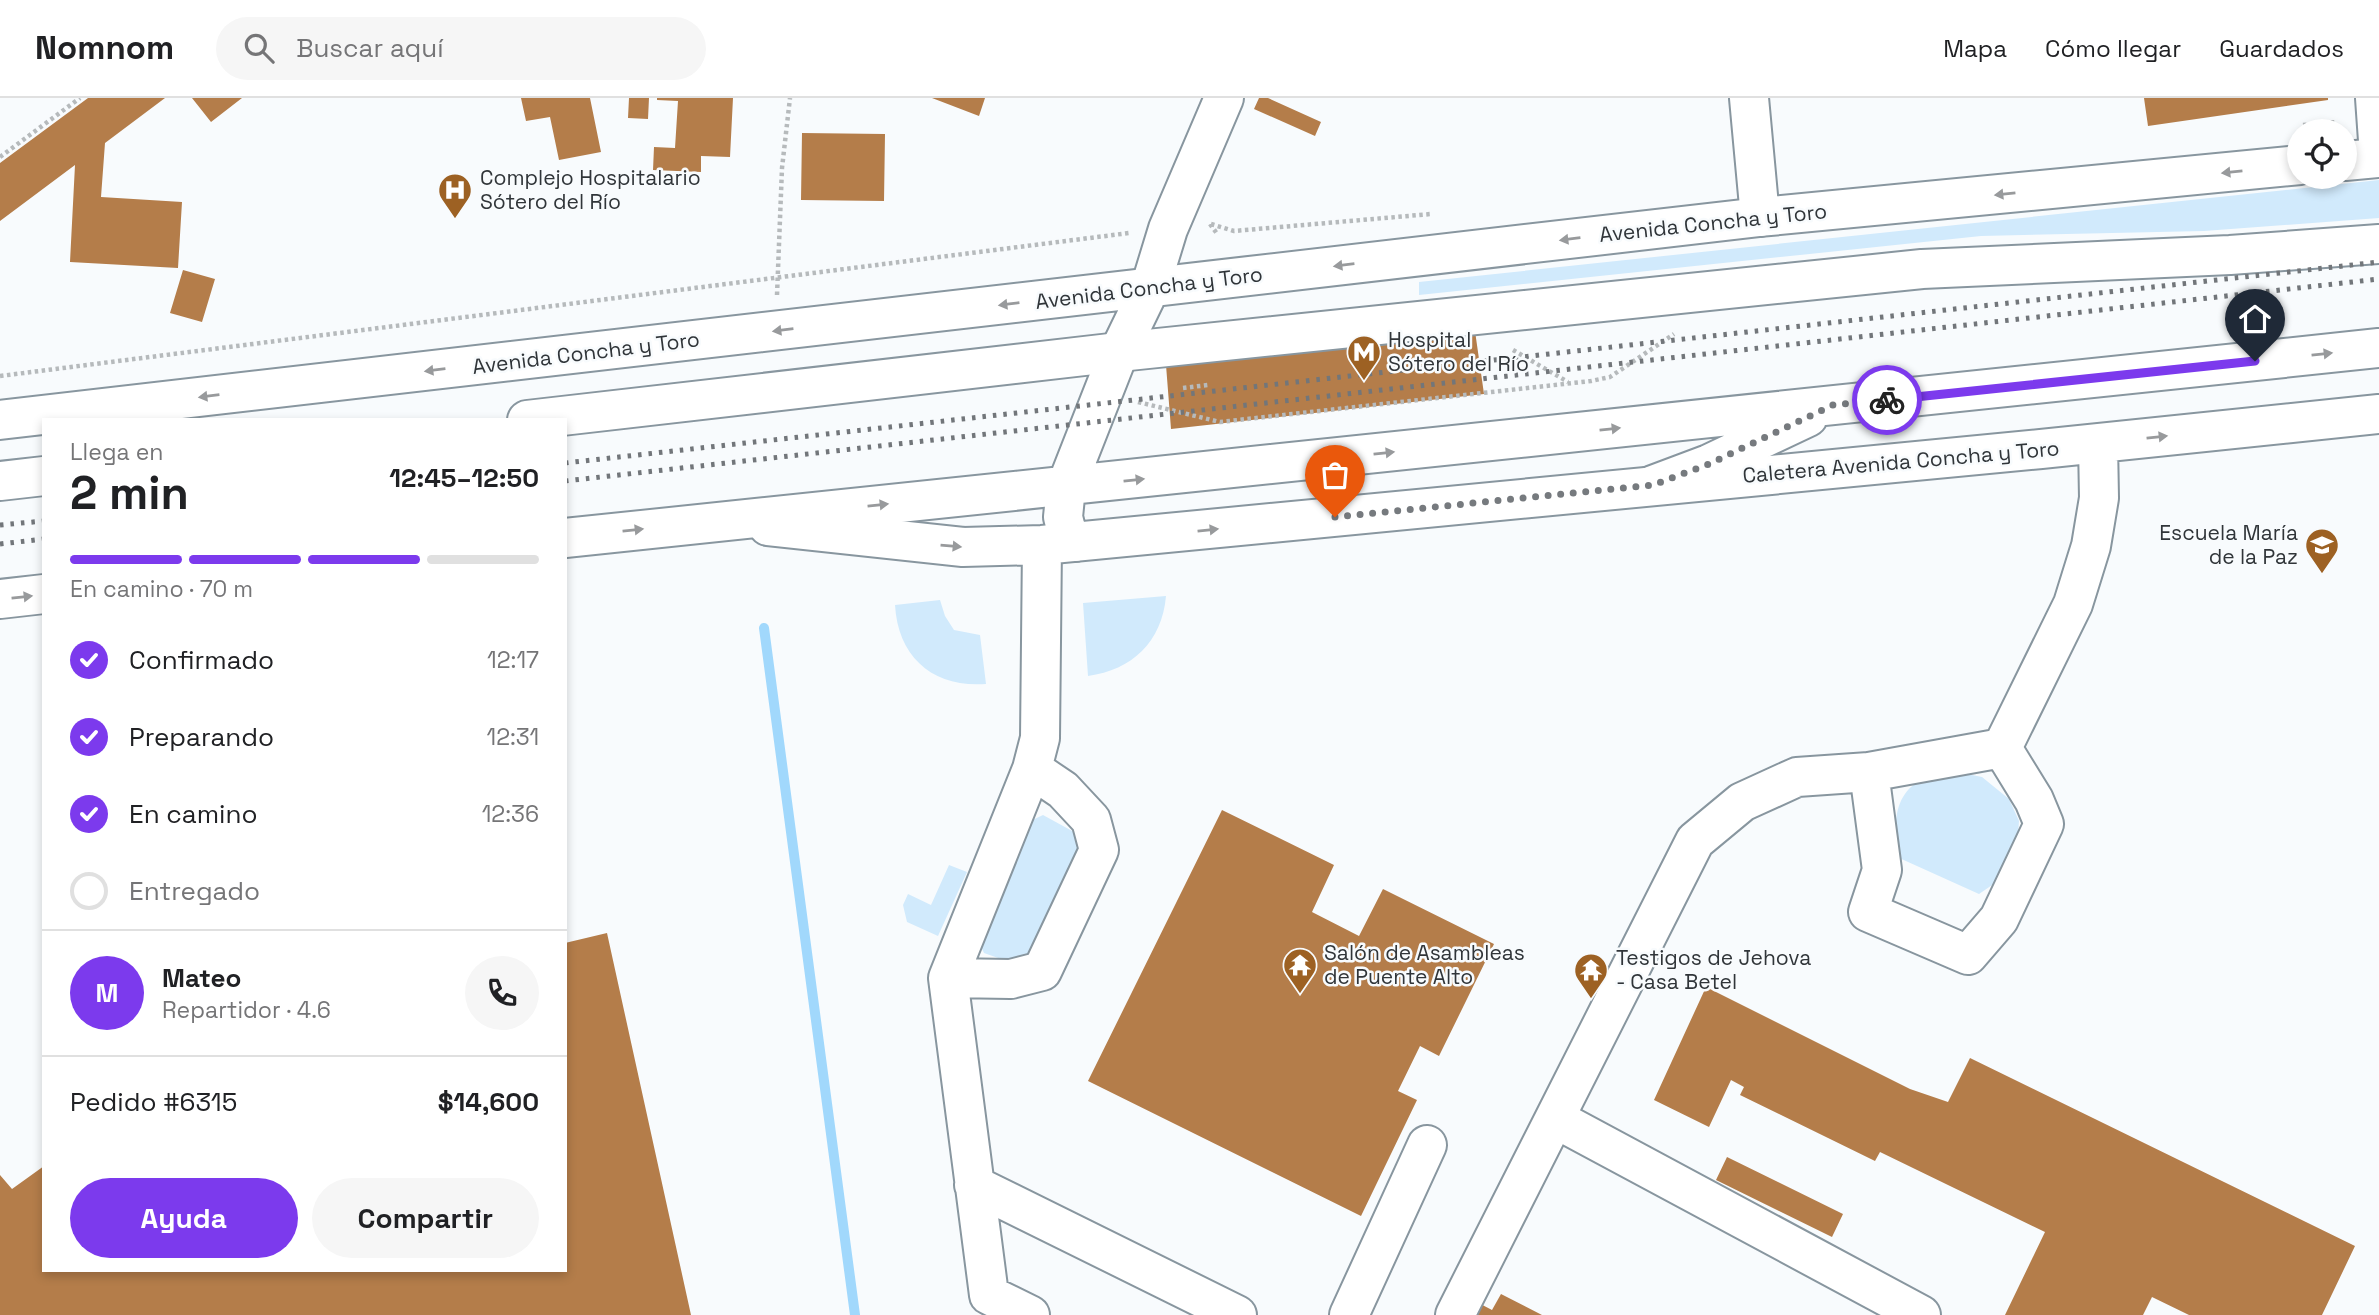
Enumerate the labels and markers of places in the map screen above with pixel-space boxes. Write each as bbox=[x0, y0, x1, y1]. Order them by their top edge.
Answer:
place label: Complejo Hospitalario Sótero del Río bbox=[480, 164, 701, 215]
hospital icon: Complejo Hospitalario Sótero del Río bbox=[436, 171, 474, 220]
pin bbox=[2225, 289, 2285, 361]
place label: Hospital Sótero del Río bbox=[1388, 326, 1529, 377]
metro station icon: Hospital Sótero del Río bbox=[1345, 333, 1383, 382]
pin bbox=[1305, 445, 1365, 517]
place label: Escuela María de la Paz bbox=[2159, 519, 2298, 570]
school or university icon: Escuela María de la Paz bbox=[2303, 526, 2341, 575]
place label: Salón de Asambleas de Puente Alto bbox=[1324, 939, 1525, 990]
place label: Testigos de Jehova - Casa Betel bbox=[1616, 944, 1811, 995]
temple icon: Salón de Asambleas de Puente Alto bbox=[1281, 946, 1319, 995]
temple icon: Testigos de Jehova - Casa Betel bbox=[1572, 951, 1610, 1000]

